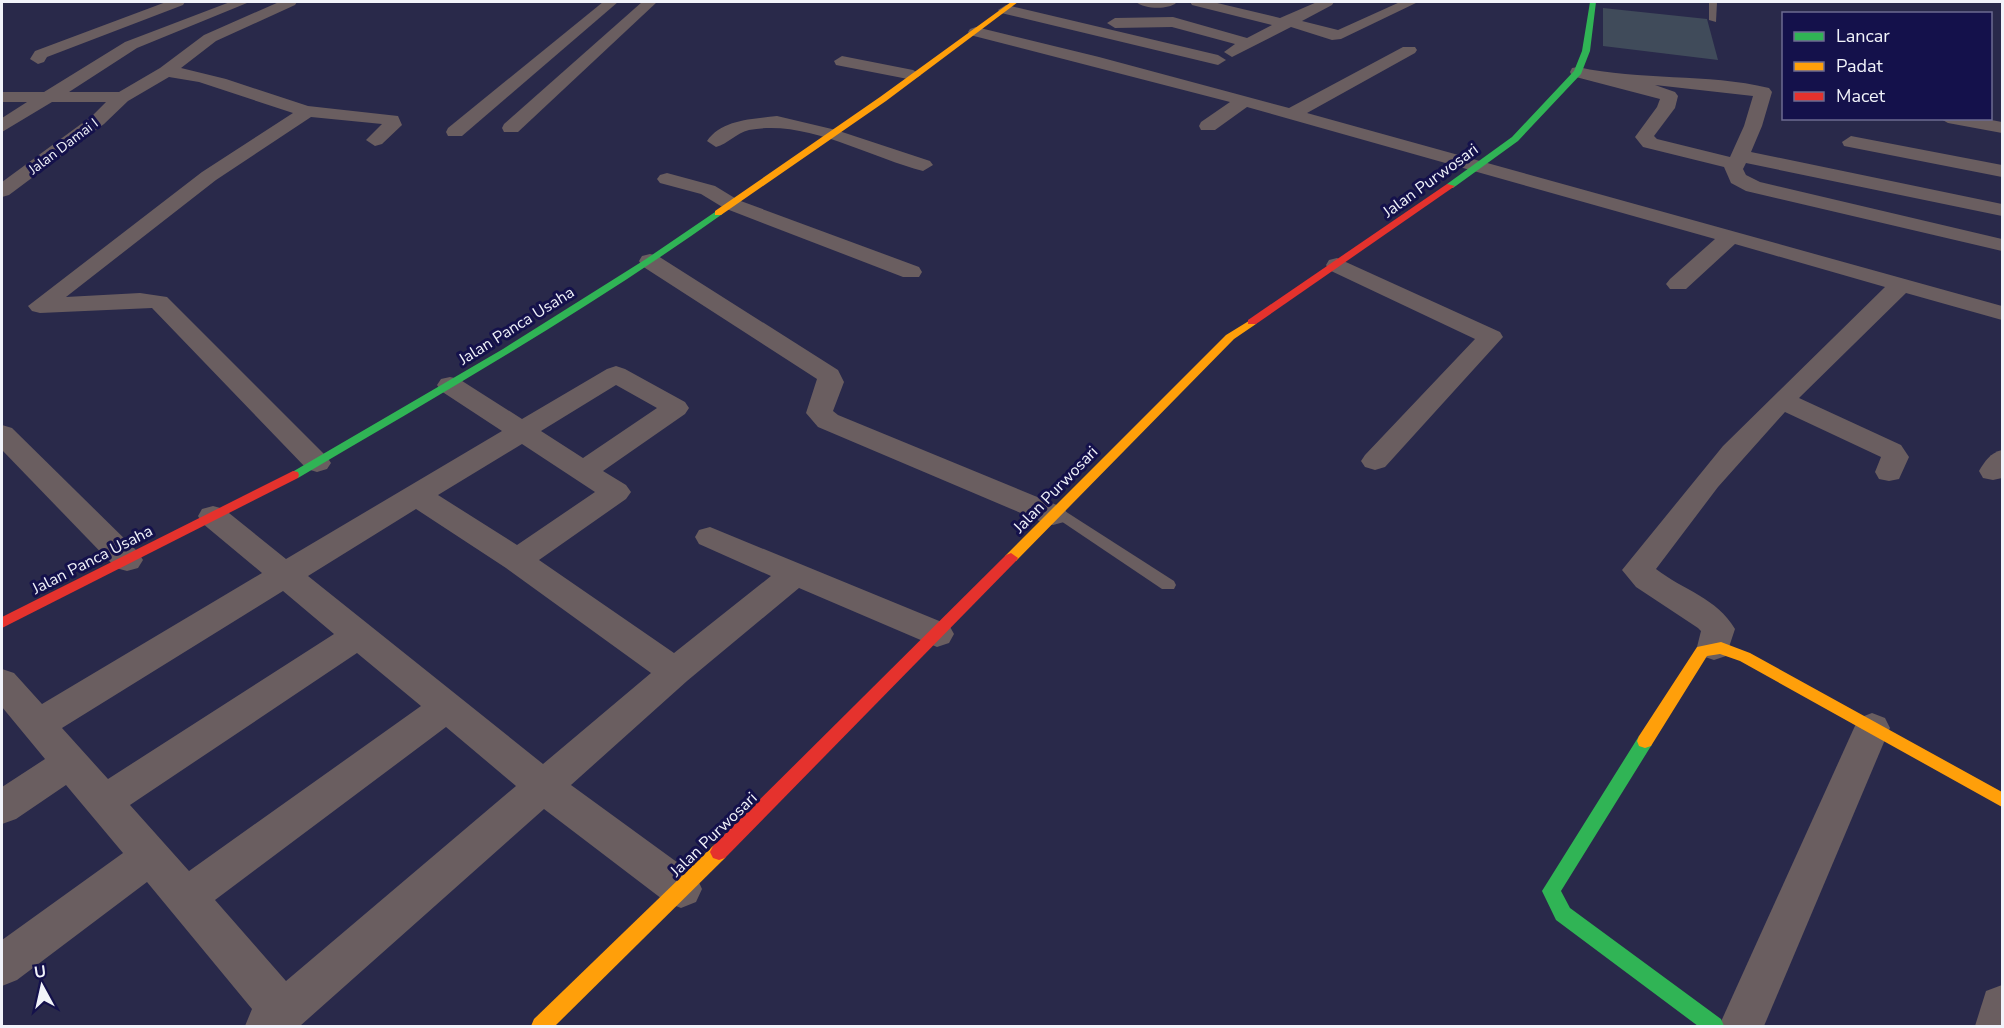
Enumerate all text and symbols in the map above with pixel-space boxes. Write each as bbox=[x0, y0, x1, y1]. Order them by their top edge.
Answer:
legend bbox=[1782, 12, 1992, 120]
text: Lancar bbox=[1836, 24, 1890, 48]
text: Padat bbox=[1836, 54, 1884, 78]
text: Macet bbox=[1836, 84, 1886, 108]
street label: Jalan Damai I bbox=[24, 114, 102, 179]
street label: Jalan Purwosari bbox=[1378, 139, 1483, 224]
street label: Jalan Panca Usaha bbox=[454, 281, 579, 371]
street label: Jalan Purwosari bbox=[1008, 441, 1103, 539]
street label: Jalan Panca Usaha bbox=[27, 520, 157, 600]
street label: Jalan Purwosari bbox=[665, 788, 762, 883]
north arrow bbox=[12, 956, 72, 1016]
text: U bbox=[33, 960, 47, 984]

